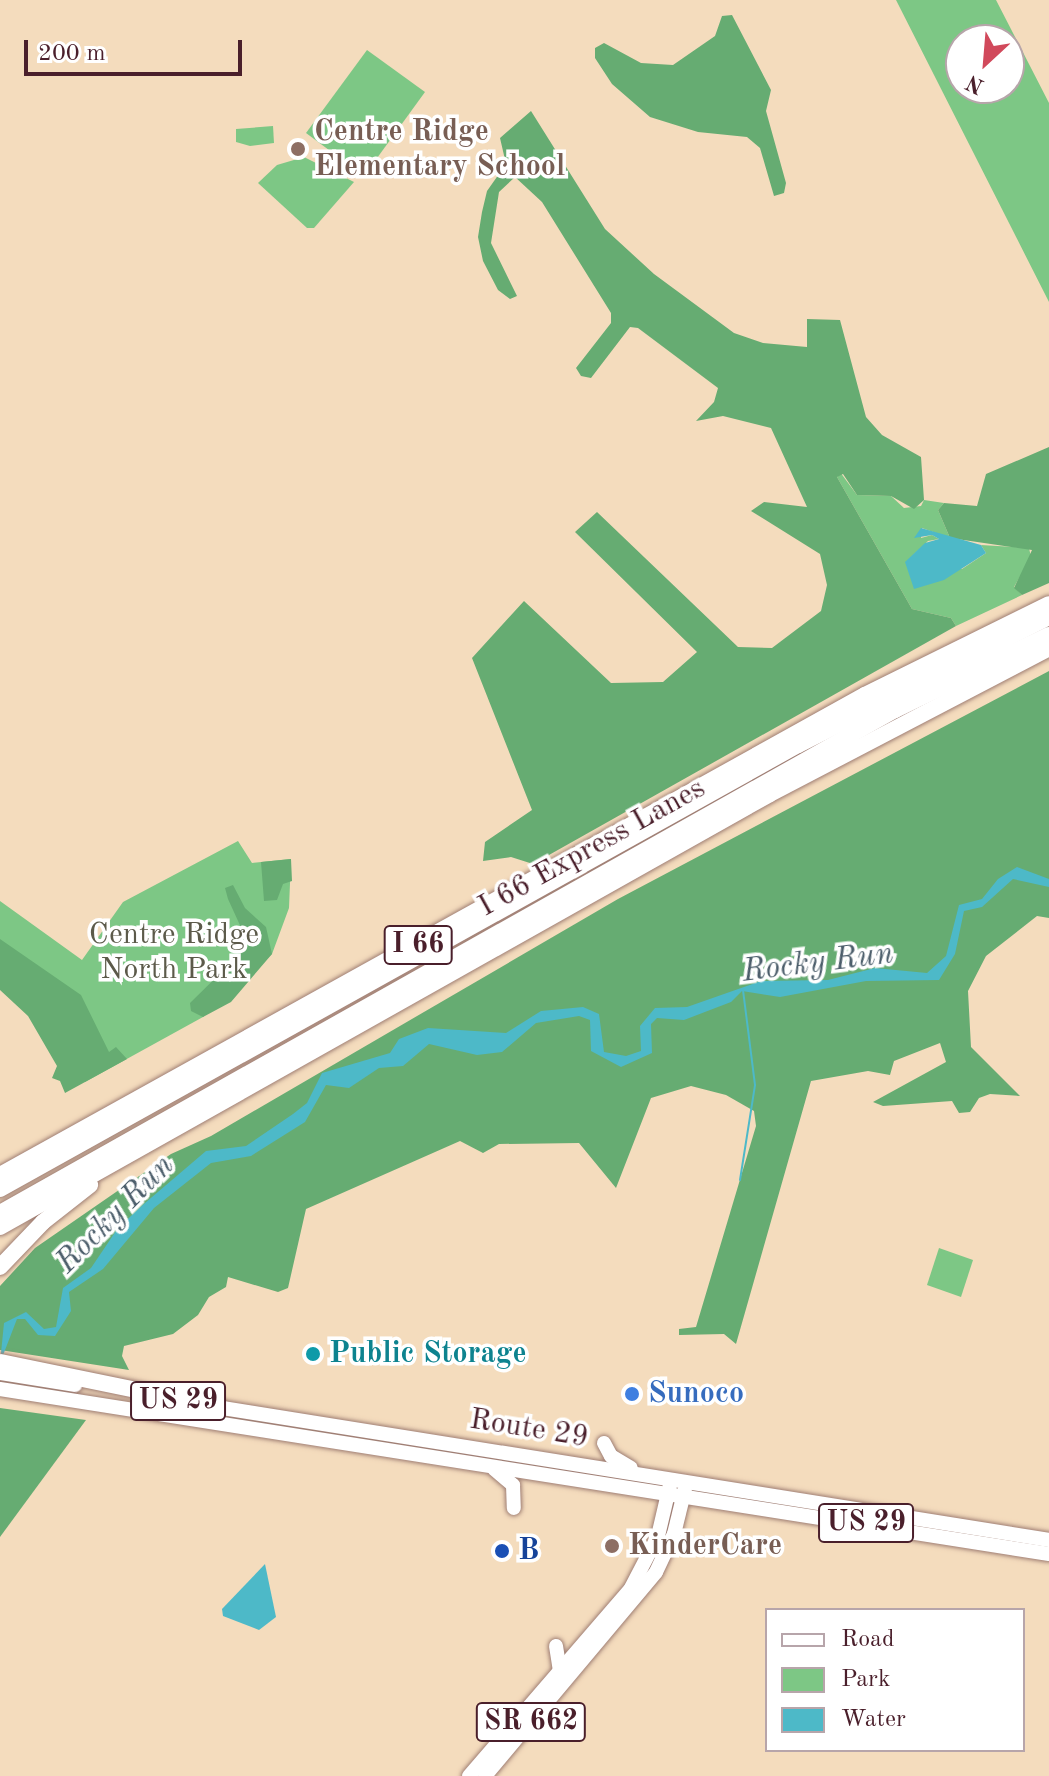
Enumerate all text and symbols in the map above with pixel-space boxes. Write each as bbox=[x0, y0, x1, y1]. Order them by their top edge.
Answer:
scale bar bbox=[28, 24, 246, 74]
north arrow bbox=[945, 24, 1025, 104]
text: 200 m bbox=[38, 42, 106, 66]
text: N bbox=[963, 70, 988, 97]
place label: Centre Ridge Elementary School bbox=[314, 114, 565, 184]
marker: Centre Ridge Elementary School bbox=[289, 140, 307, 158]
street label: I 66 Express Lanes bbox=[472, 771, 712, 925]
park label: Centre Ridge North Park bbox=[89, 917, 259, 988]
road number: I 66 bbox=[382, 921, 454, 969]
water label: Rocky Run bbox=[740, 936, 896, 992]
water label: Rocky Run bbox=[49, 1148, 183, 1282]
place label: Public Storage bbox=[329, 1336, 527, 1372]
marker: Public Storage bbox=[304, 1345, 322, 1363]
place label: Sunoco bbox=[648, 1376, 744, 1412]
road number: US 29 bbox=[130, 1377, 226, 1425]
marker: Sunoco bbox=[623, 1385, 641, 1403]
street label: Route 29 bbox=[467, 1402, 591, 1456]
road number: US 29 bbox=[818, 1499, 914, 1547]
place label: KinderCare bbox=[628, 1528, 782, 1564]
place label: B bbox=[518, 1533, 539, 1569]
marker: KinderCare bbox=[603, 1537, 621, 1555]
marker: B bbox=[493, 1542, 511, 1560]
legend bbox=[765, 1608, 1025, 1752]
text: Road bbox=[841, 1628, 894, 1652]
text: Park bbox=[841, 1668, 890, 1692]
road number: SR 662 bbox=[475, 1698, 587, 1746]
text: Water bbox=[841, 1708, 906, 1732]

